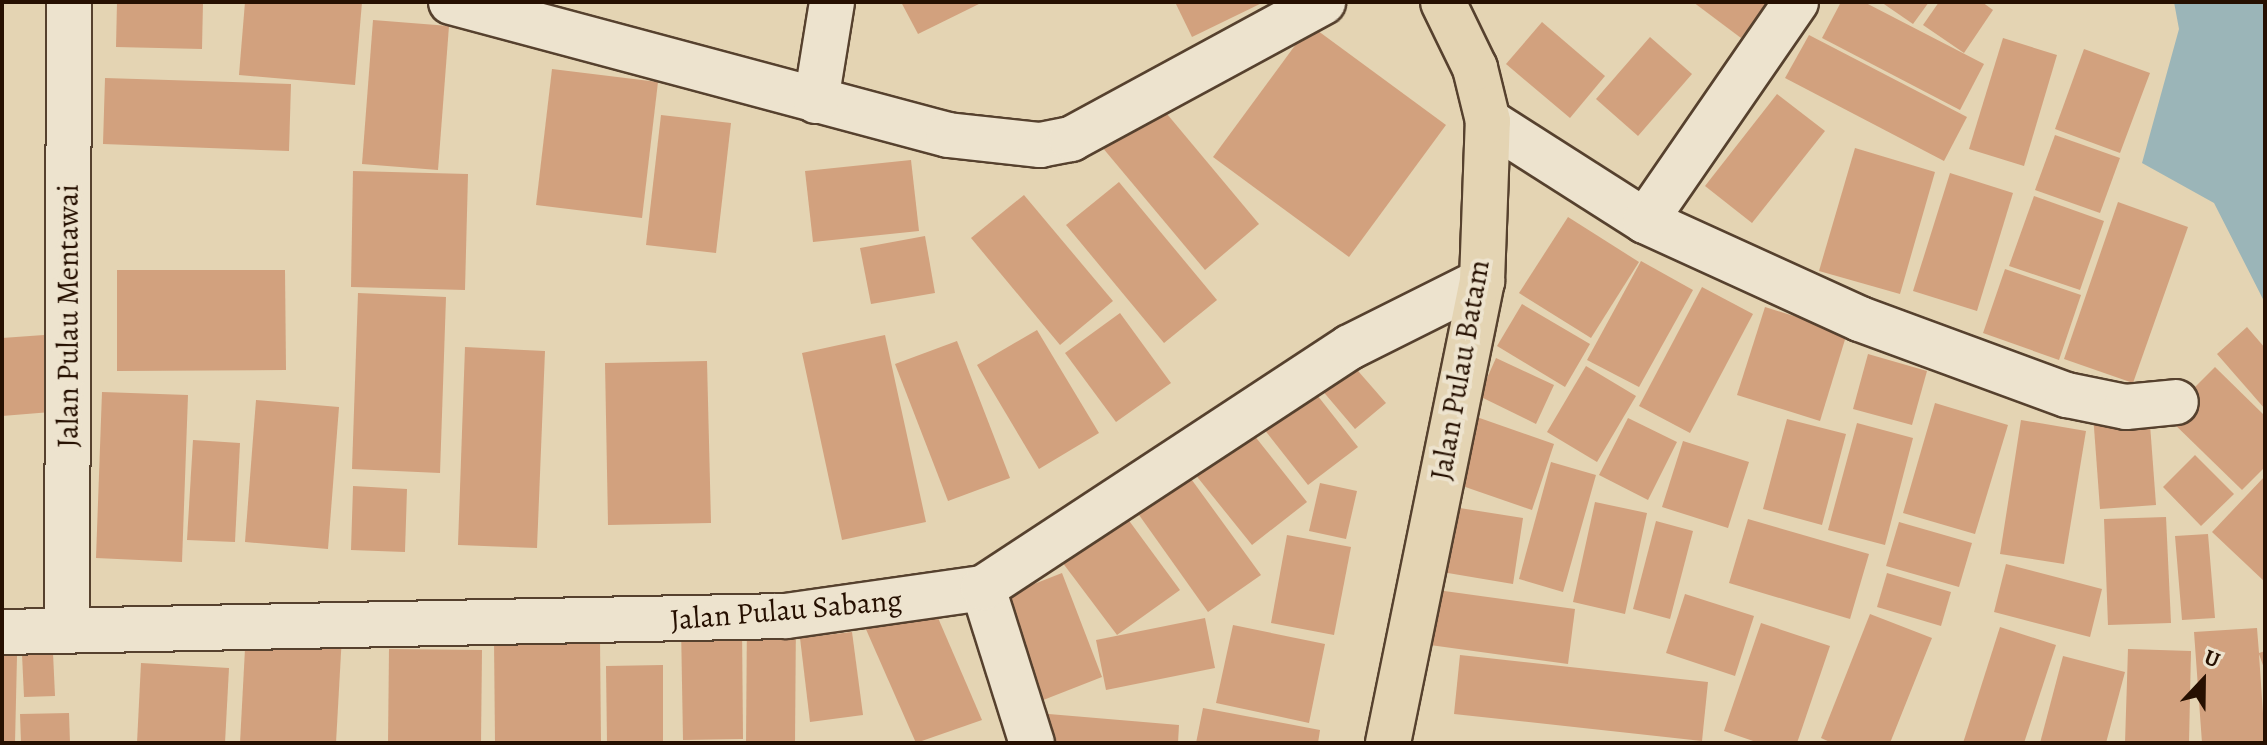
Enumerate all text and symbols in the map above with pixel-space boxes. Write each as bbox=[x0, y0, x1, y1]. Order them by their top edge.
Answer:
street label: Jalan Pulau Mentawai bbox=[50, 184, 86, 448]
street label: Jalan Pulau Batam bbox=[1423, 257, 1497, 483]
street label: Jalan Pulau Sabang bbox=[668, 582, 904, 638]
north arrow bbox=[2163, 641, 2243, 721]
text: U bbox=[2200, 642, 2224, 675]

